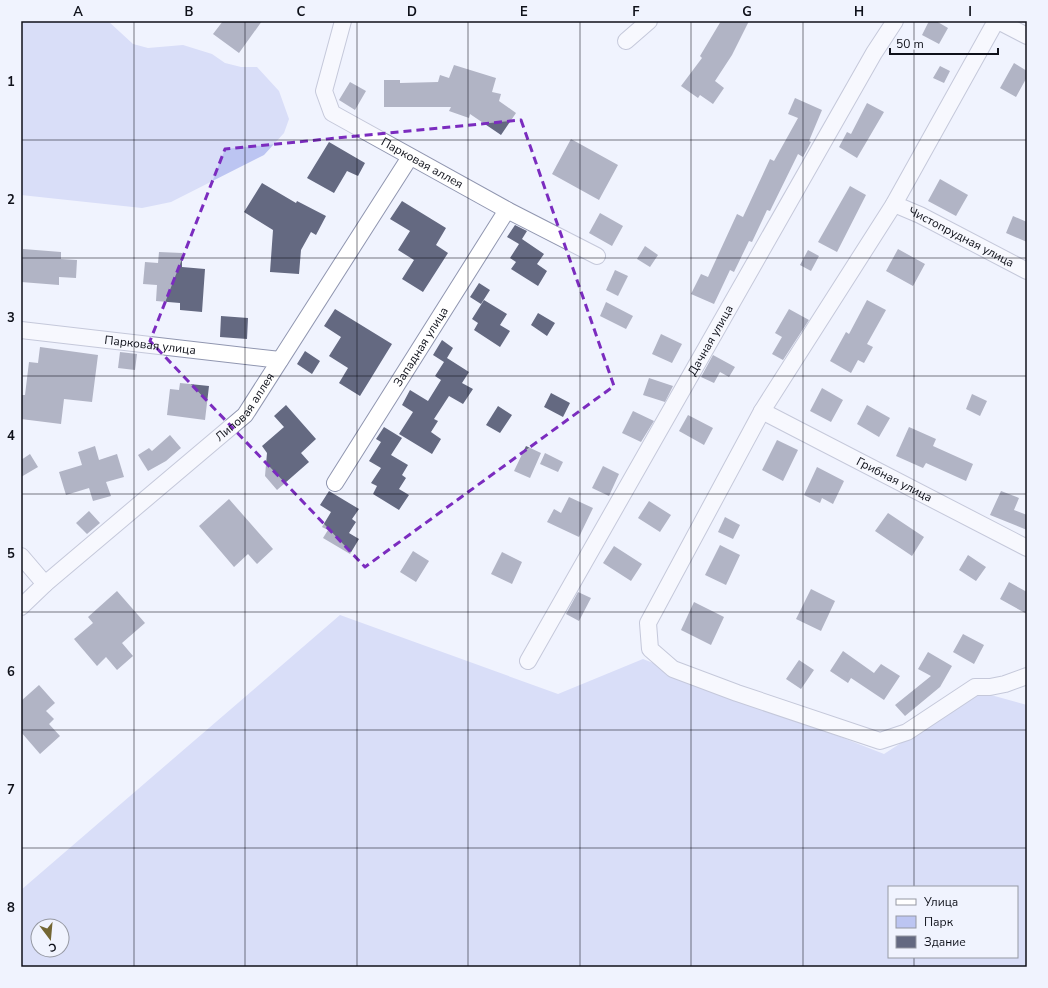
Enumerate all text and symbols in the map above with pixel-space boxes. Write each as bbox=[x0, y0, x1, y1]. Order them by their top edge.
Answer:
text: A bbox=[73, 3, 83, 21]
text: B bbox=[185, 3, 194, 21]
text: C bbox=[297, 3, 306, 21]
text: D bbox=[407, 3, 417, 21]
text: E bbox=[520, 3, 528, 21]
text: F bbox=[632, 3, 640, 21]
text: G bbox=[742, 3, 752, 21]
text: H bbox=[854, 3, 864, 21]
text: I bbox=[968, 3, 972, 21]
scale bar bbox=[890, 30, 998, 56]
text: 50 m bbox=[896, 36, 924, 52]
text: 1 bbox=[7, 73, 15, 91]
street label: Парковая аллея bbox=[378, 134, 466, 192]
text: 2 bbox=[7, 191, 15, 209]
street label: Чистопрудная улица bbox=[906, 203, 1017, 271]
street label: Дачная улица bbox=[684, 302, 737, 379]
street label: Западная улица bbox=[390, 304, 452, 390]
text: 3 bbox=[7, 309, 15, 327]
street label: Парковая улица bbox=[104, 332, 197, 358]
street label: Липовая аллея bbox=[212, 370, 278, 445]
text: 4 bbox=[7, 427, 15, 445]
street label: Грибная улица bbox=[854, 453, 935, 506]
text: 5 bbox=[7, 545, 15, 563]
text: 6 bbox=[7, 663, 15, 681]
text: 7 bbox=[7, 781, 15, 799]
legend bbox=[888, 886, 1018, 958]
text: Улица bbox=[923, 894, 958, 910]
text: 8 bbox=[7, 899, 15, 917]
text: Парк bbox=[924, 914, 954, 930]
north arrow bbox=[30, 918, 70, 958]
text: Здание bbox=[924, 934, 966, 950]
text: С bbox=[46, 939, 58, 956]

